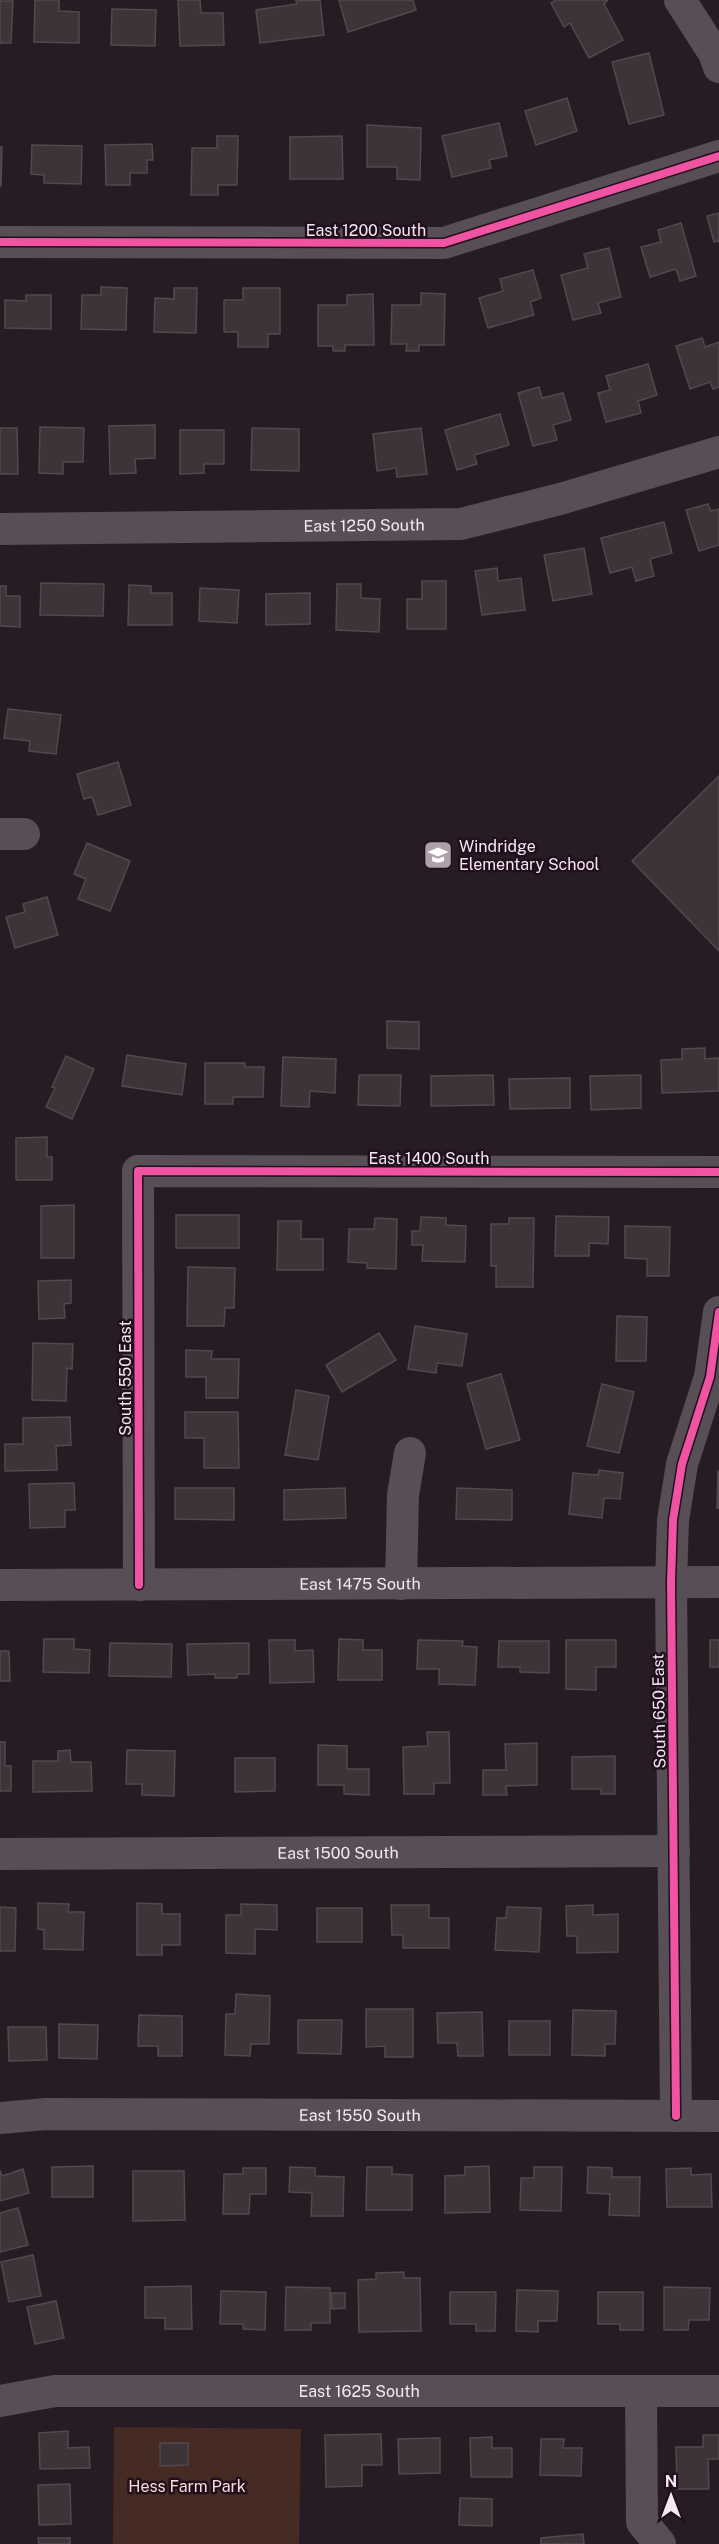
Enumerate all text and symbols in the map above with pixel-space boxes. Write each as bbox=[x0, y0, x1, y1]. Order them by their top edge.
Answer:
street label: East 1200 South bbox=[306, 221, 426, 240]
street label: East 1250 South bbox=[303, 515, 425, 535]
place label: Windridge Elementary School bbox=[459, 837, 600, 874]
school or university icon: Windridge Elementary School bbox=[422, 839, 454, 871]
street label: East 1400 South bbox=[368, 1149, 490, 1168]
street label: South 550 East bbox=[116, 1320, 135, 1436]
street label: East 1475 South bbox=[299, 1574, 421, 1593]
street label: South 650 East bbox=[648, 1653, 670, 1769]
street label: East 1500 South bbox=[277, 1843, 399, 1862]
street label: East 1550 South bbox=[299, 2105, 421, 2125]
street label: East 1625 South bbox=[298, 2382, 420, 2401]
north arrow bbox=[641, 2466, 701, 2526]
text: N bbox=[665, 2472, 677, 2491]
park label: Hess Farm Park bbox=[128, 2477, 246, 2496]

